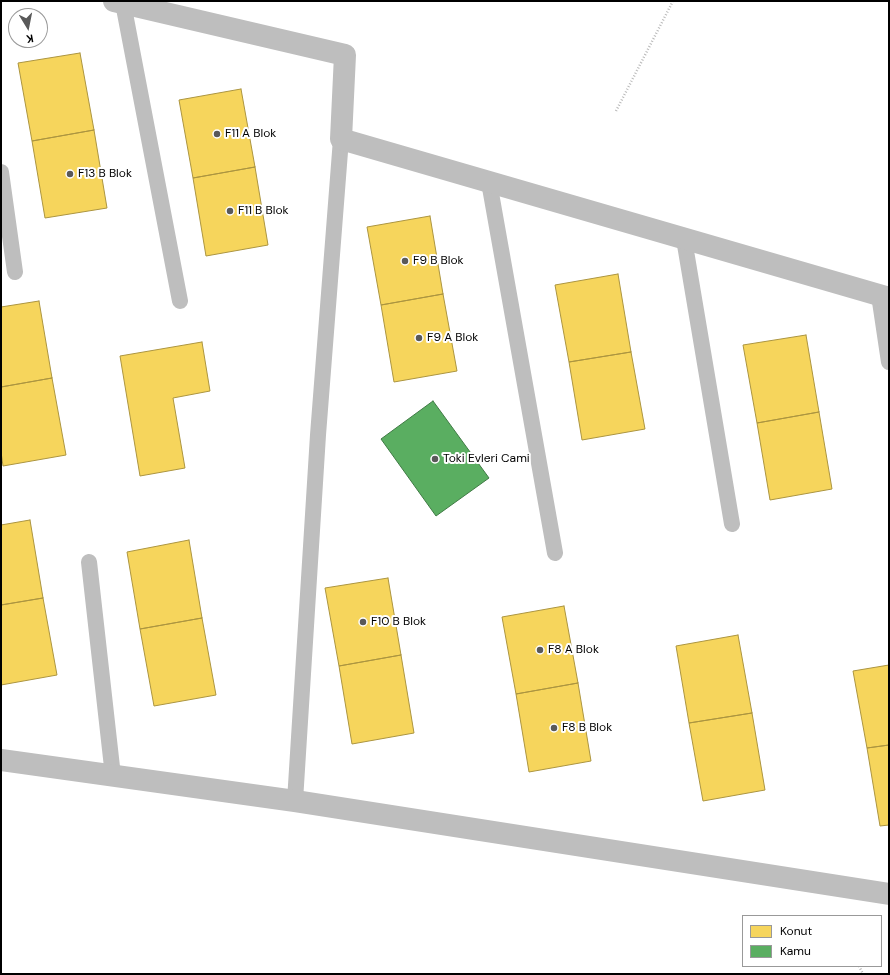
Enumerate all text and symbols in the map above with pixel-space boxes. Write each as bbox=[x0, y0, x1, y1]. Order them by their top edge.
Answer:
north arrow bbox=[8, 8, 48, 48]
text: K bbox=[25, 31, 35, 46]
place label: F11 A Blok bbox=[225, 127, 276, 141]
marker: F11 A Blok bbox=[212, 129, 222, 139]
place label: F13 B Blok bbox=[78, 167, 132, 181]
marker: F13 B Blok bbox=[65, 169, 75, 179]
place label: F11 B Blok bbox=[238, 204, 289, 218]
marker: F11 B Blok bbox=[225, 206, 235, 216]
place label: F9 B Blok bbox=[413, 254, 464, 268]
marker: F9 B Blok bbox=[400, 256, 410, 266]
place label: F9 A Blok bbox=[427, 331, 478, 345]
marker: F9 A Blok bbox=[414, 333, 424, 343]
place label: Toki Evleri Cami bbox=[443, 452, 530, 466]
marker: Toki Evleri Cami bbox=[430, 454, 440, 464]
place label: F10 B Blok bbox=[371, 615, 426, 629]
marker: F10 B Blok bbox=[358, 617, 368, 627]
place label: F8 A Blok bbox=[548, 643, 599, 657]
marker: F8 A Blok bbox=[535, 645, 545, 655]
place label: F8 B Blok bbox=[562, 721, 612, 735]
marker: F8 B Blok bbox=[549, 723, 559, 733]
legend bbox=[742, 915, 882, 967]
text: Konut bbox=[780, 923, 812, 939]
text: Kamu bbox=[780, 943, 811, 959]

